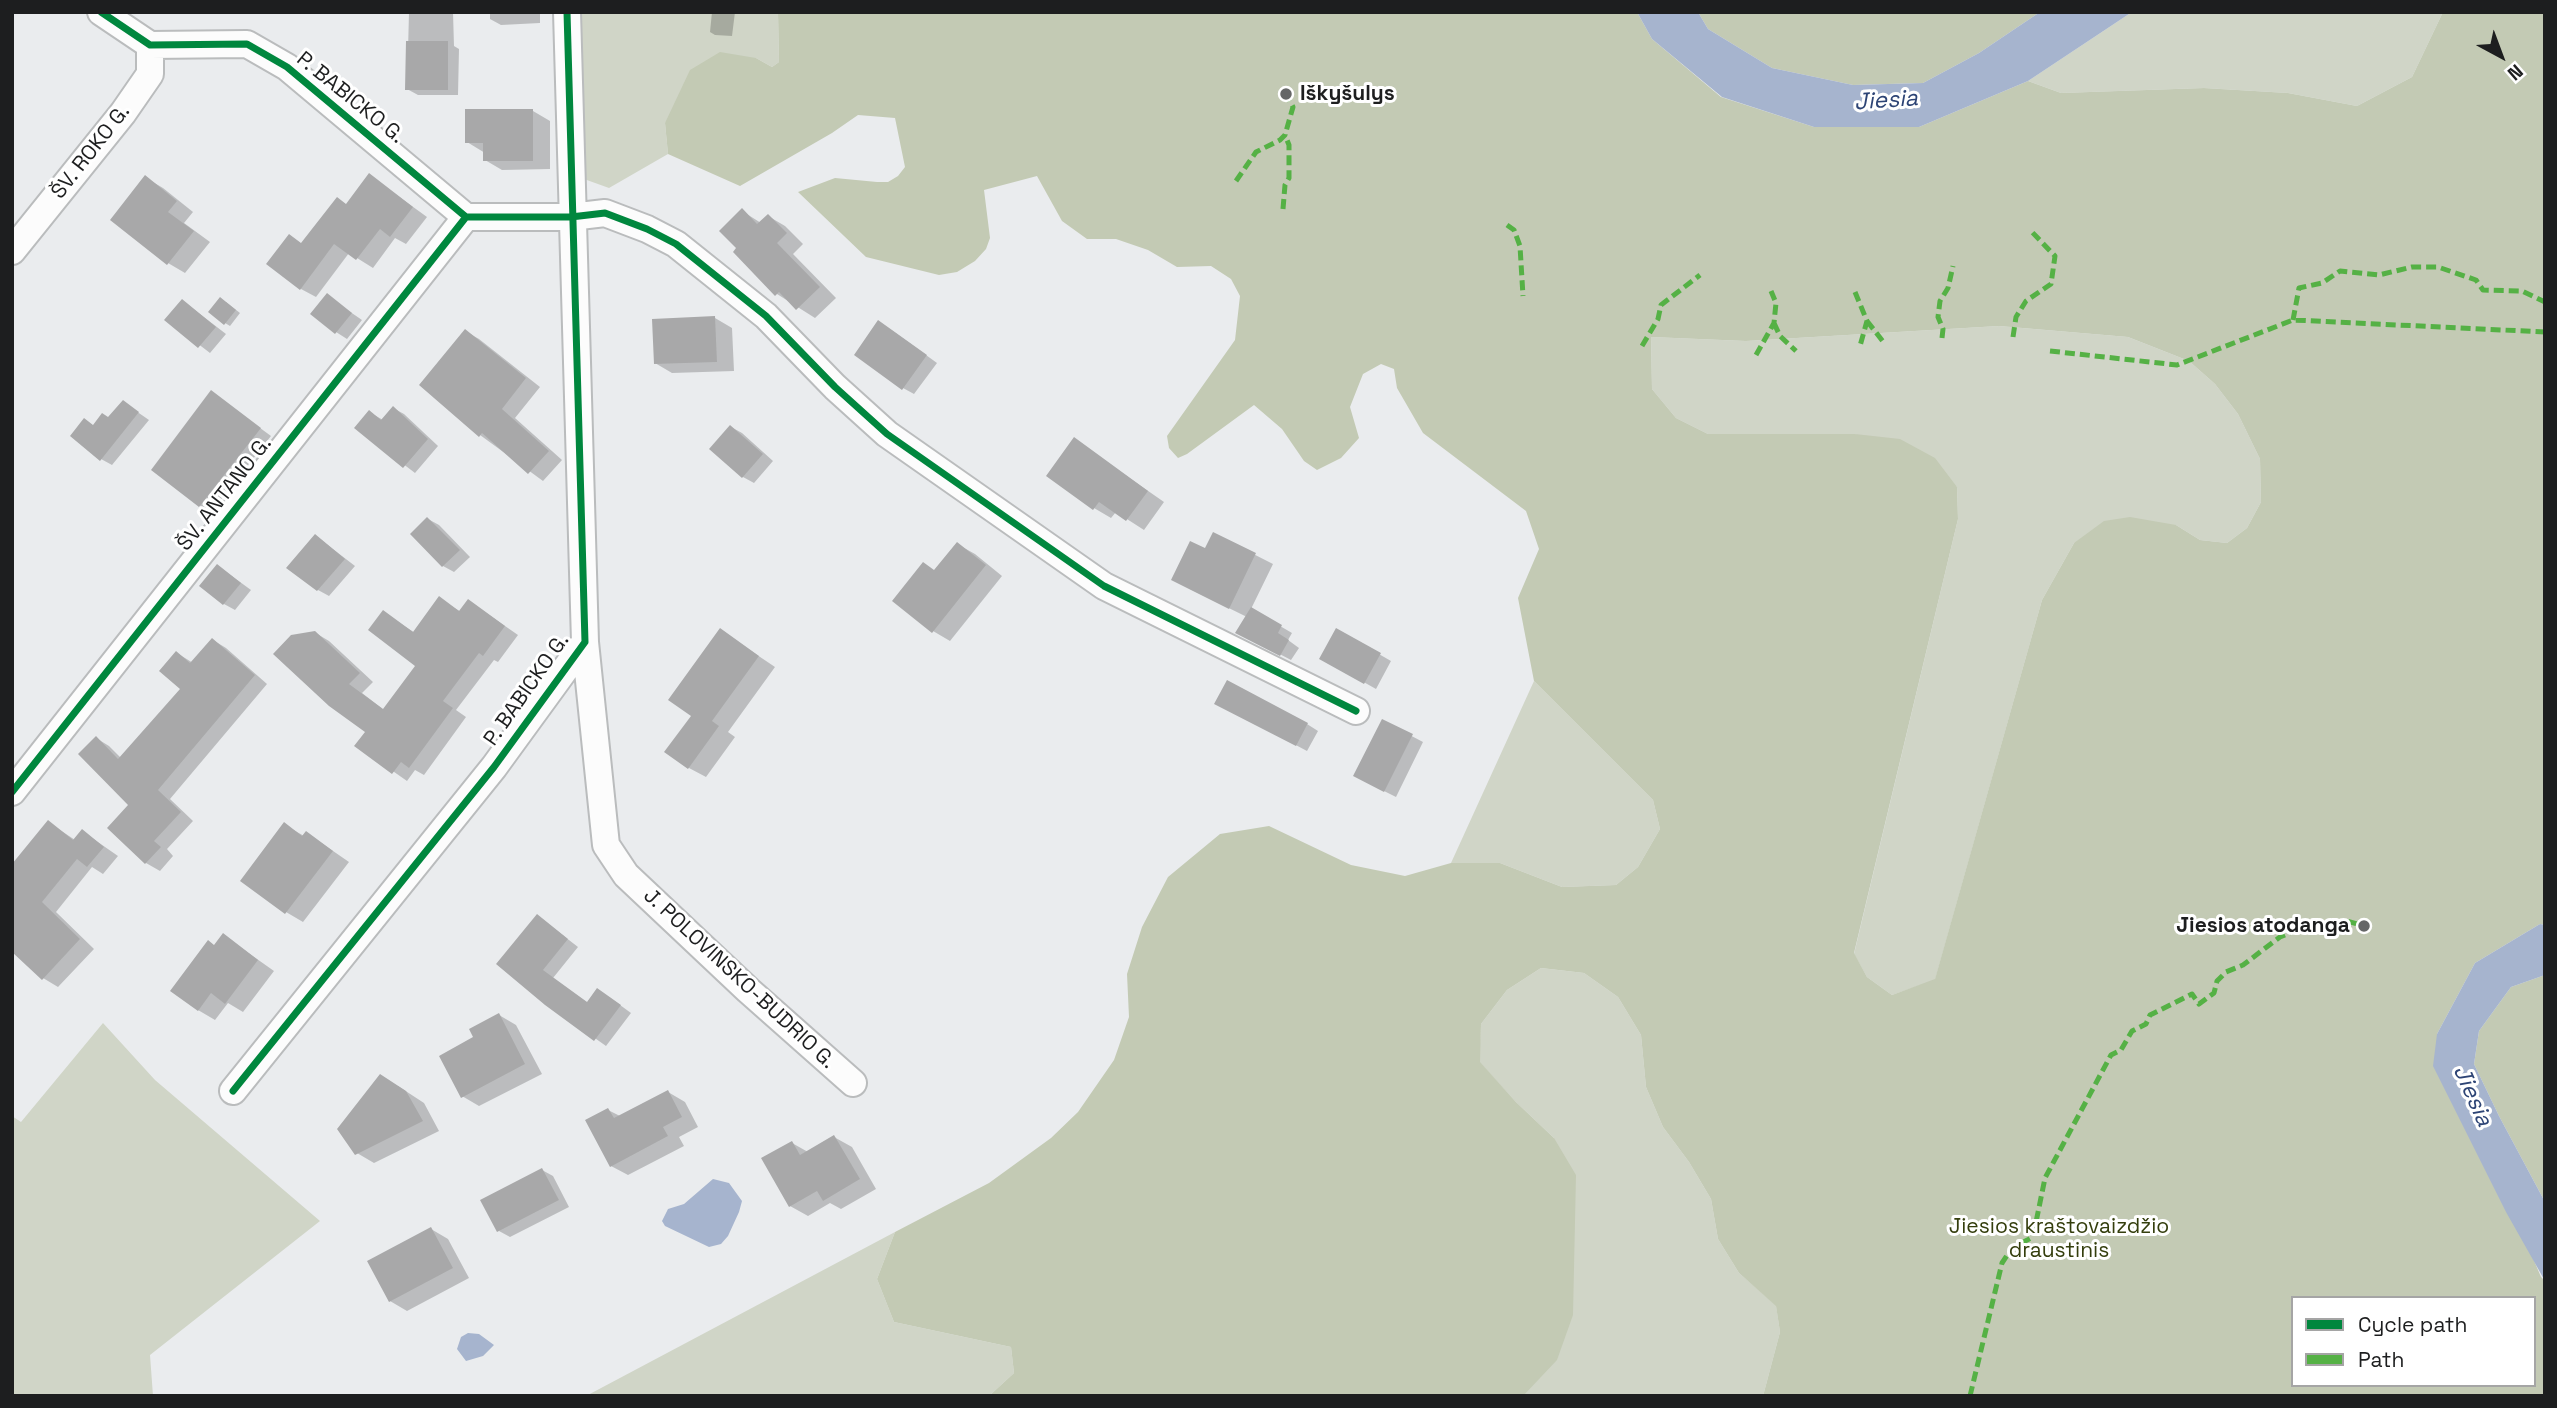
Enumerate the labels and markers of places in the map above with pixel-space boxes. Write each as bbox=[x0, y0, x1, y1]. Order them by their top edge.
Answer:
place label: Iškyšulys bbox=[1300, 81, 1395, 107]
marker: Iškyšulys bbox=[1278, 86, 1294, 102]
place label: Jiesios atodanga bbox=[2176, 913, 2350, 939]
marker: Jiesios atodanga bbox=[2356, 918, 2372, 934]

